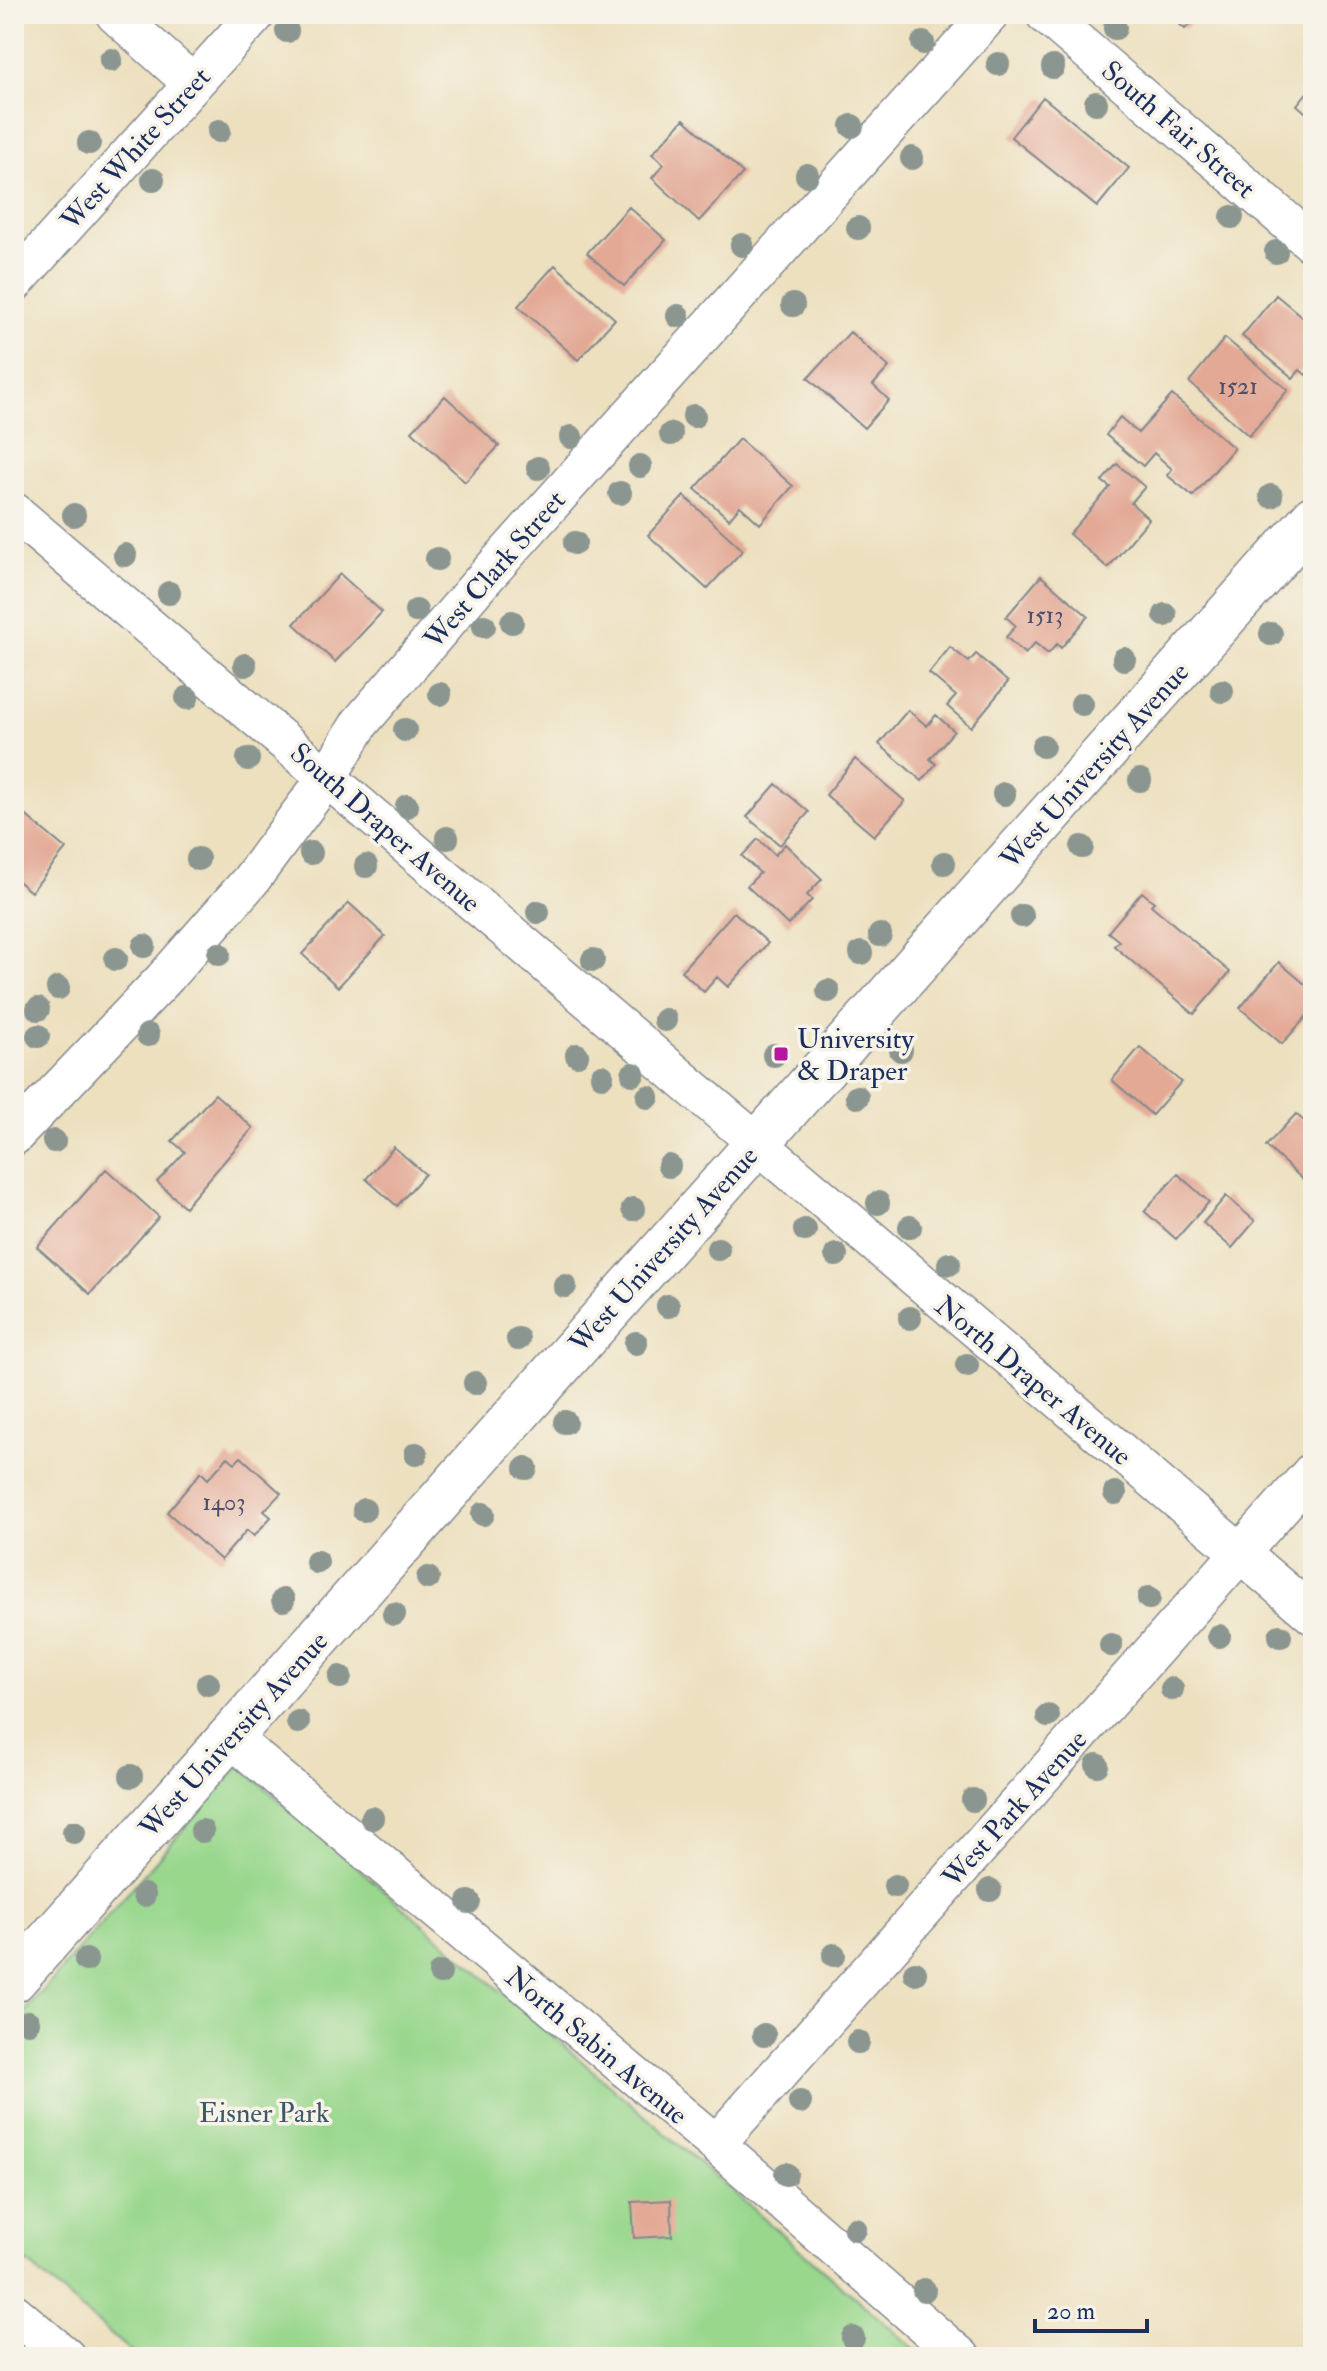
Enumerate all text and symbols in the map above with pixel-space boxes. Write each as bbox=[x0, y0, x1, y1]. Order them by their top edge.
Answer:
street label: South Fair Street bbox=[1094, 54, 1262, 207]
street label: West White Street bbox=[53, 60, 218, 238]
house number: 1521 bbox=[1218, 371, 1258, 402]
street label: West Clark Street bbox=[416, 484, 573, 657]
house number: 1513 bbox=[1027, 600, 1063, 631]
street label: West University Avenue bbox=[992, 655, 1197, 877]
street label: South Draper Avenue bbox=[283, 736, 488, 921]
place label: University & Draper bbox=[797, 1022, 914, 1089]
marker: University & Draper bbox=[772, 1045, 790, 1063]
street label: West University Avenue bbox=[561, 1139, 766, 1361]
street label: North Draper Avenue bbox=[928, 1289, 1139, 1474]
house number: 1403 bbox=[202, 1487, 246, 1518]
street label: West University Avenue bbox=[131, 1624, 336, 1846]
street label: West Park Avenue bbox=[934, 1723, 1095, 1896]
street label: North Sabin Avenue bbox=[498, 1960, 695, 2133]
park label: Eisner Park bbox=[199, 2096, 330, 2131]
scale bar bbox=[1035, 2283, 1147, 2333]
text: 20 m bbox=[1047, 2296, 1096, 2327]

